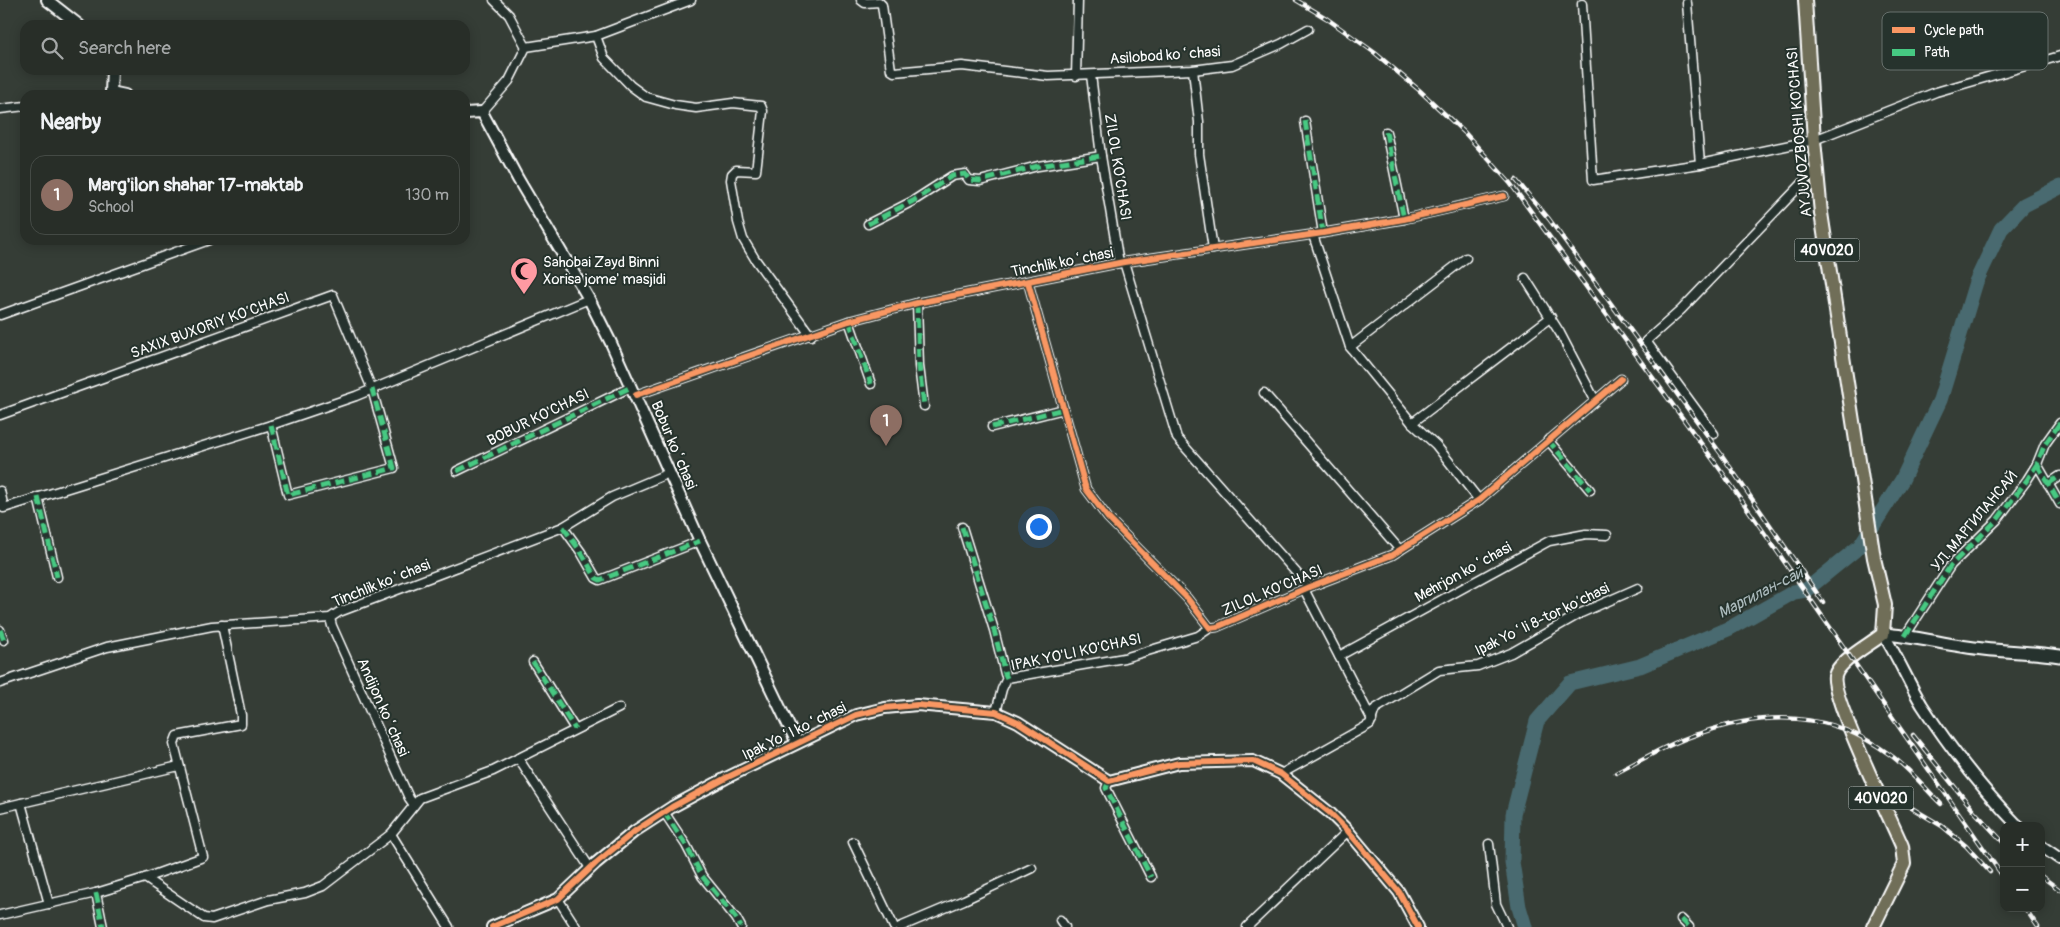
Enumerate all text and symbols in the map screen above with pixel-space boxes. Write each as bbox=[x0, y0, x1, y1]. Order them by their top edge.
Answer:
legend bbox=[1882, 12, 2048, 70]
search box bbox=[20, 20, 470, 75]
text: Cycle path bbox=[1924, 22, 1984, 39]
icon: search bbox=[38, 34, 66, 62]
text: Search here bbox=[78, 36, 171, 60]
street label: Asilobod koʻchasi bbox=[1109, 42, 1221, 69]
text: Path bbox=[1924, 44, 1949, 61]
street label: AYJUVOZBOSHI KO'CHASI bbox=[1783, 46, 1816, 218]
text: Nearby bbox=[40, 109, 101, 136]
street label: ZILOL KO‘CHASI bbox=[1100, 112, 1135, 222]
text: Marg'ilon shahar 17-maktab bbox=[88, 173, 303, 197]
text: 1 bbox=[54, 185, 60, 205]
text: 130 m bbox=[405, 185, 449, 205]
text: School bbox=[88, 197, 134, 217]
road number: 40V020 bbox=[1794, 238, 1860, 262]
street label: Tinchlik koʻchasi bbox=[1009, 243, 1115, 282]
place label: Sahobai Zayd Binni Xorisa jome' masjidi bbox=[543, 253, 666, 289]
mosque icon: Sahobai Zayd Binni Xorisa jome' masjidi bbox=[509, 256, 539, 295]
street label: SAXIX BUXORIY KO‘CHASI bbox=[128, 288, 292, 363]
street label: BOBUR KO'CHASI bbox=[484, 384, 592, 450]
street label: Bobur koʻchasi bbox=[646, 398, 701, 493]
pin: 1 bbox=[870, 405, 902, 446]
street label: УЛ. МАРГИЛАНСАЙ bbox=[1927, 467, 2022, 575]
your location bbox=[1026, 514, 1052, 540]
street label: Mehrjon koʻchasi bbox=[1411, 538, 1515, 607]
street label: Tinchlik koʻchasi bbox=[329, 555, 433, 612]
street label: ZILOL KO‘CHASI bbox=[1219, 561, 1325, 620]
water label: Маргилан-сай bbox=[1714, 562, 1808, 623]
street label: Ipak Yoʻli 8-tor koʼchasi bbox=[1472, 579, 1613, 660]
street label: IPAK YO'LI KO'CHASI bbox=[1009, 629, 1143, 676]
street label: Andijon koʻchasi bbox=[352, 655, 413, 760]
street label: Ipak Yoʻl koʻchasi bbox=[739, 698, 850, 765]
road number: 40V020 bbox=[1848, 786, 1914, 810]
map controls bbox=[2000, 822, 2045, 912]
button: + bbox=[2000, 822, 2045, 867]
button: − bbox=[2000, 867, 2045, 912]

